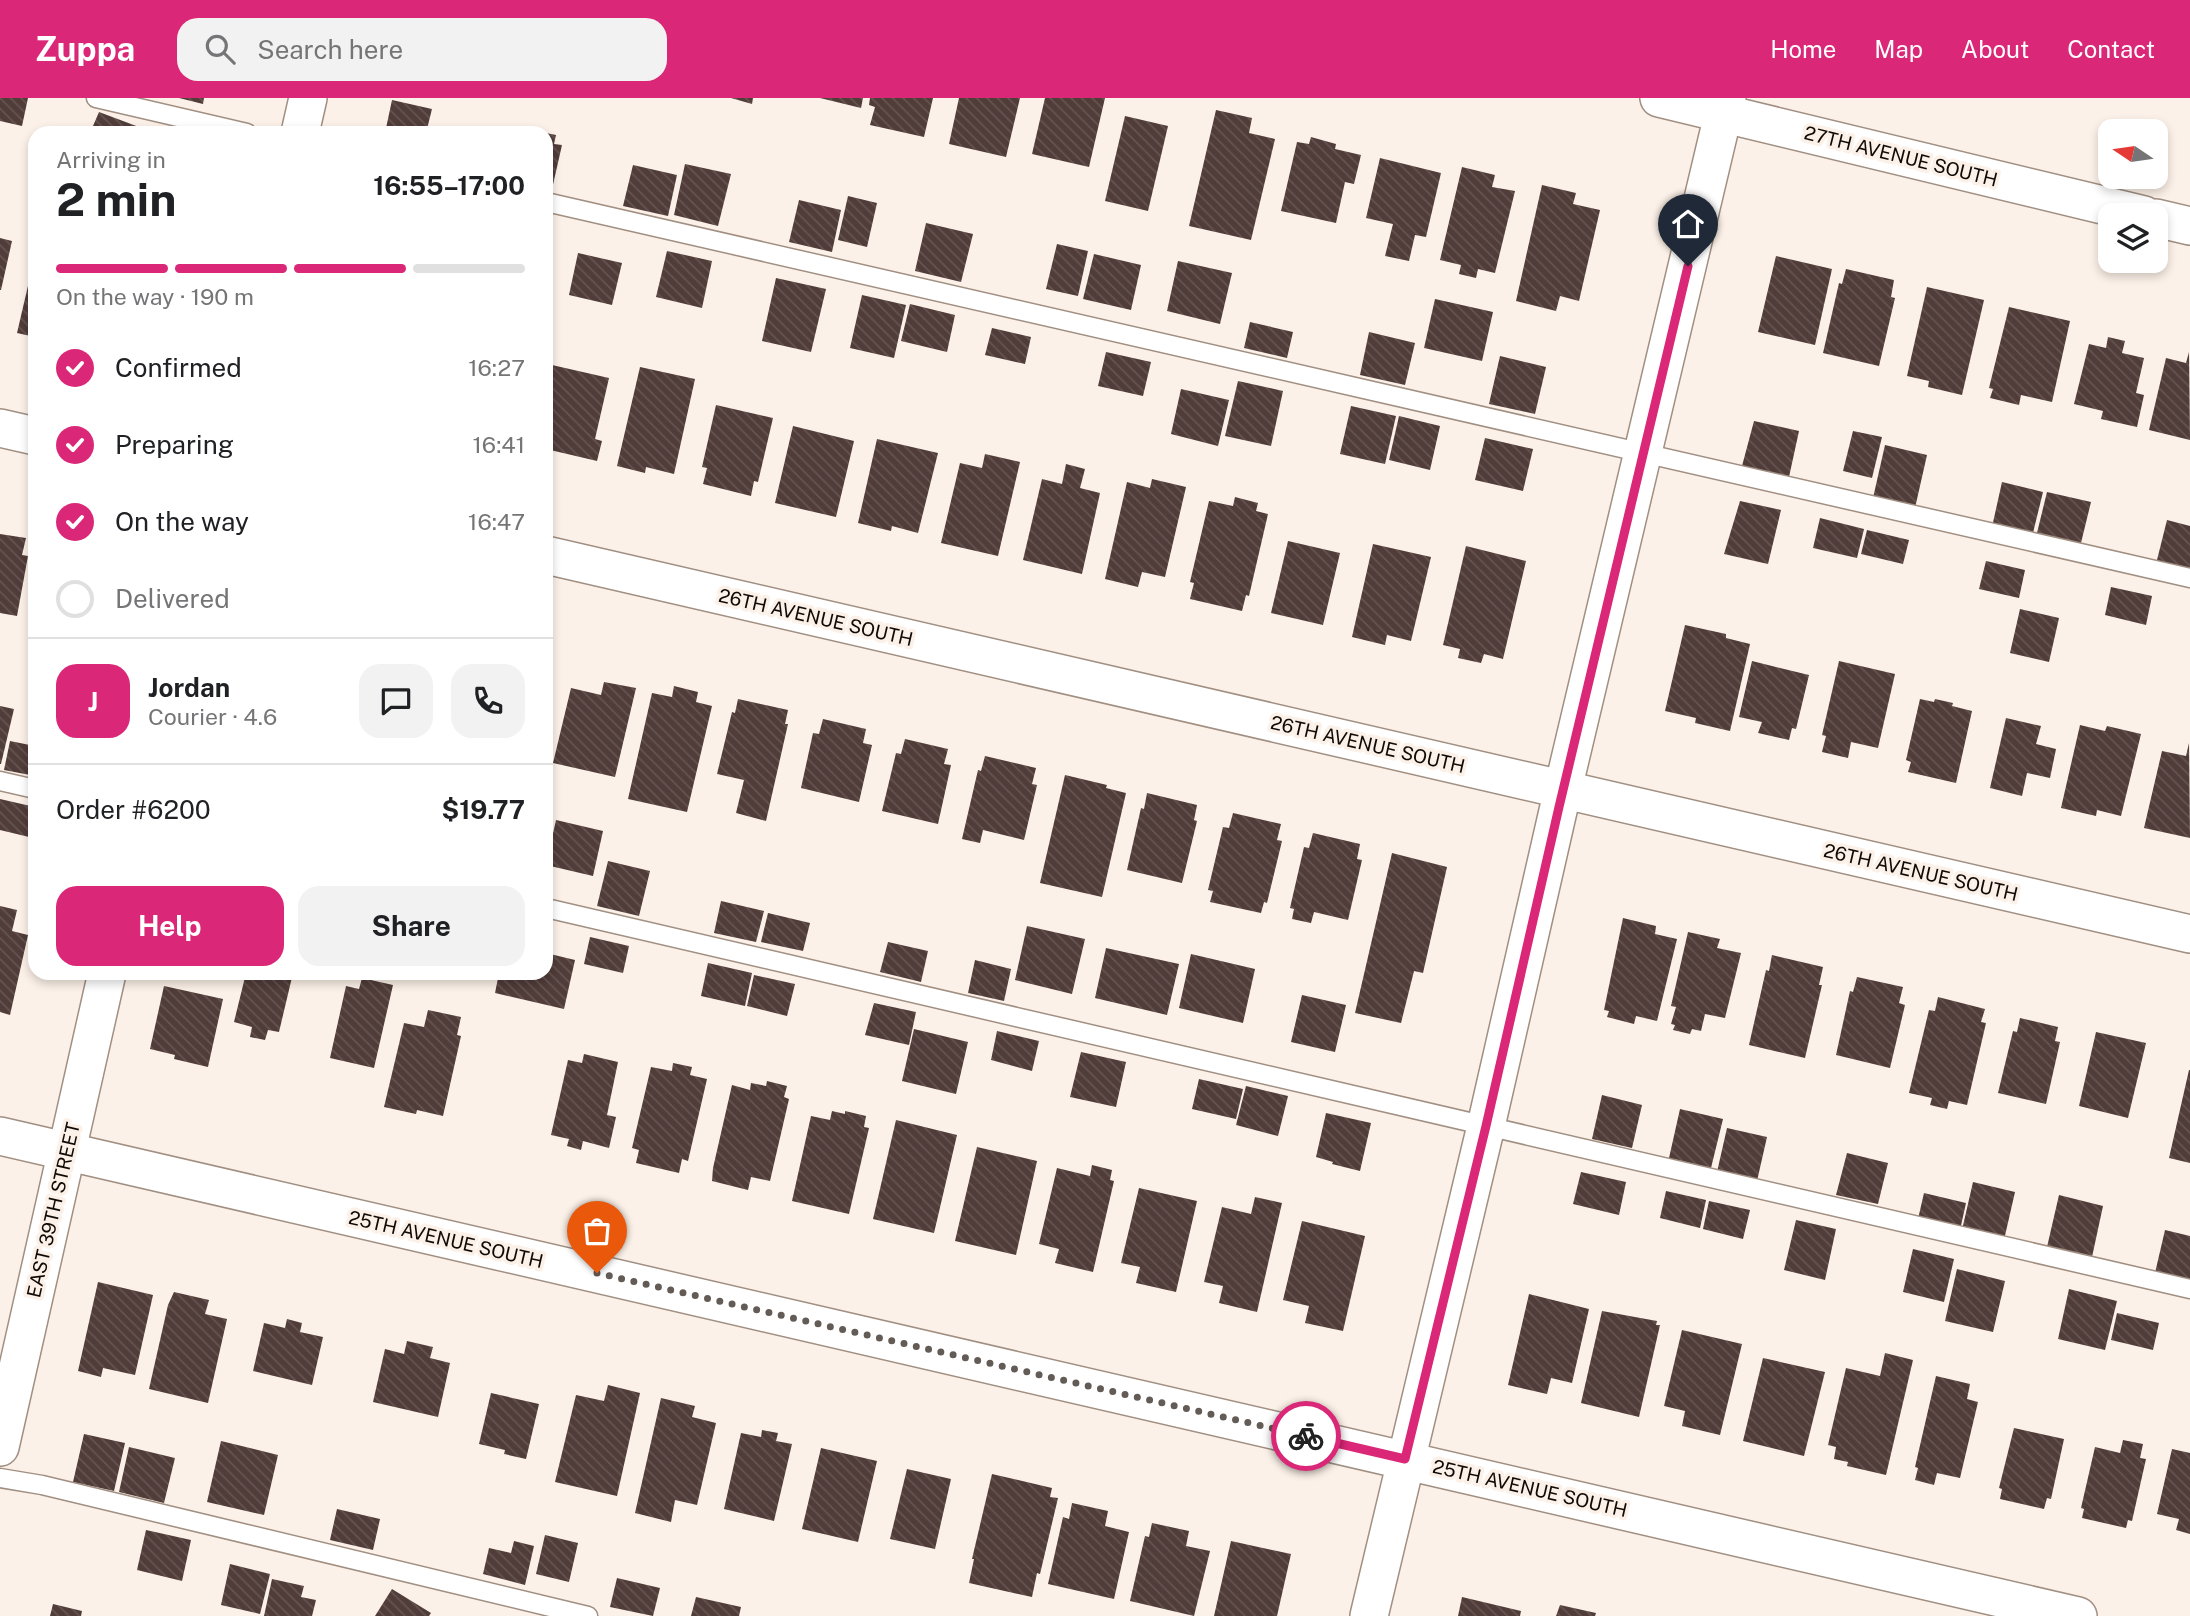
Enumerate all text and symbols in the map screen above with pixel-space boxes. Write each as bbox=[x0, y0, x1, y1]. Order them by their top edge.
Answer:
search box bbox=[177, 18, 667, 81]
text: Zuppa bbox=[35, 30, 135, 68]
icon: search bbox=[201, 30, 239, 68]
text: Search here bbox=[257, 34, 403, 65]
text: Home bbox=[1770, 35, 1836, 63]
text: Map bbox=[1874, 35, 1923, 63]
text: About bbox=[1961, 35, 2029, 63]
text: Contact bbox=[2067, 35, 2155, 63]
north arrow bbox=[2098, 119, 2168, 189]
map controls bbox=[2098, 119, 2168, 273]
street label: 27TH AVENUE SOUTH bbox=[1802, 121, 2000, 191]
text: Arriving in bbox=[56, 146, 166, 173]
text: 16:55–17:00 bbox=[373, 170, 525, 201]
text: 2 min bbox=[56, 172, 176, 226]
pin bbox=[1658, 194, 1718, 266]
button: layers bbox=[2098, 203, 2168, 273]
icon: home bbox=[1669, 205, 1707, 243]
text: On the way · 190 m bbox=[56, 283, 254, 310]
icon: check bbox=[56, 349, 94, 387]
text: Confirmed bbox=[115, 352, 242, 383]
text: 16:27 bbox=[468, 354, 525, 381]
icon: check bbox=[56, 426, 94, 464]
text: Preparing bbox=[115, 429, 234, 460]
text: 16:41 bbox=[472, 431, 525, 458]
icon: check bbox=[56, 503, 94, 541]
text: On the way bbox=[115, 506, 249, 537]
text: 16:47 bbox=[468, 508, 525, 535]
text: Delivered bbox=[115, 583, 230, 614]
street label: 26TH AVENUE SOUTH bbox=[717, 584, 915, 650]
button: chat bbox=[359, 664, 433, 738]
button: phone bbox=[451, 664, 525, 738]
text: Jordan bbox=[148, 672, 230, 703]
text: J bbox=[88, 686, 98, 717]
text: Courier · 4.6 bbox=[148, 703, 277, 730]
street label: 26TH AVENUE SOUTH bbox=[1269, 711, 1467, 777]
text: Order #6200 bbox=[56, 794, 211, 825]
text: $19.77 bbox=[441, 794, 525, 825]
street label: 26TH AVENUE SOUTH bbox=[1822, 839, 2020, 905]
button: Help bbox=[56, 886, 284, 966]
button: Share bbox=[298, 886, 525, 966]
street label: EAST 39TH STREET bbox=[22, 1120, 84, 1300]
pin bbox=[567, 1201, 627, 1273]
street label: 25TH AVENUE SOUTH bbox=[346, 1206, 546, 1272]
icon: bag bbox=[578, 1212, 616, 1250]
courier bbox=[1271, 1401, 1341, 1471]
icon: bike bbox=[1287, 1417, 1325, 1455]
street label: 25TH AVENUE SOUTH bbox=[1430, 1455, 1630, 1521]

